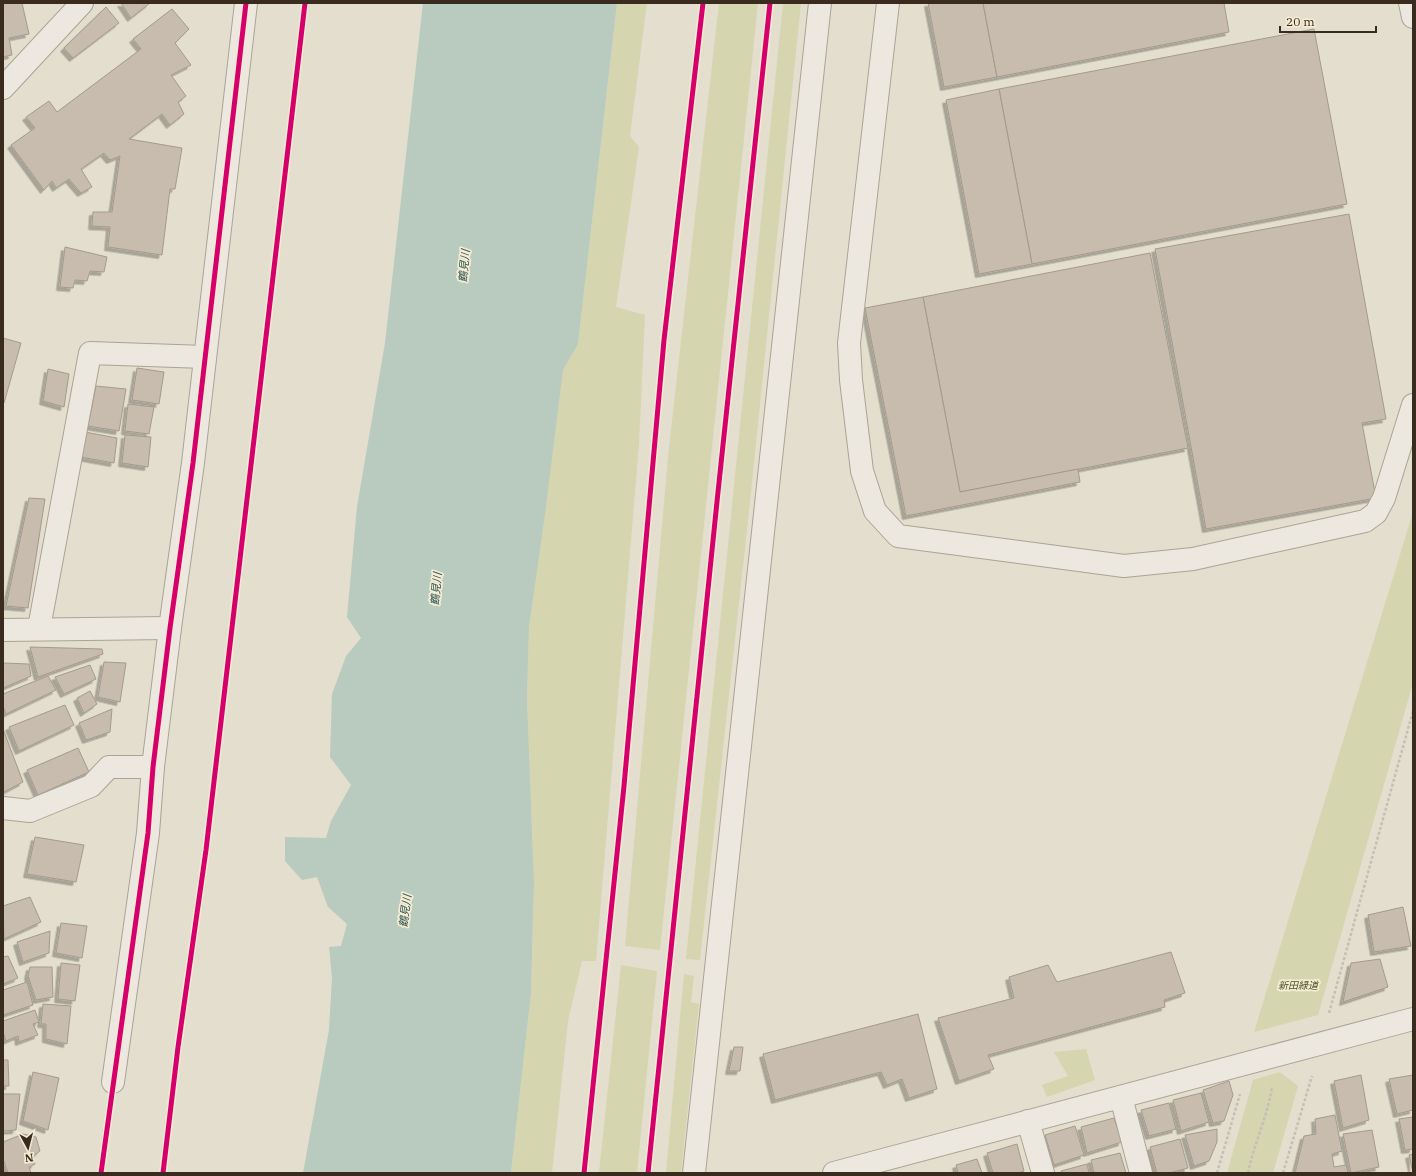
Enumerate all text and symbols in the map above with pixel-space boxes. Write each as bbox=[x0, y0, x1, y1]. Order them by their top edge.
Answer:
scale bar bbox=[1280, 8, 1376, 34]
text: 20 m bbox=[1286, 14, 1315, 29]
water label: 鶴見川 bbox=[456, 248, 472, 283]
water label: 鶴見川 bbox=[428, 571, 444, 606]
water label: 鶴見川 bbox=[396, 893, 414, 928]
park label: 新田緑道 bbox=[1278, 979, 1320, 992]
north arrow bbox=[8, 1128, 48, 1168]
text: N bbox=[24, 1150, 34, 1165]

